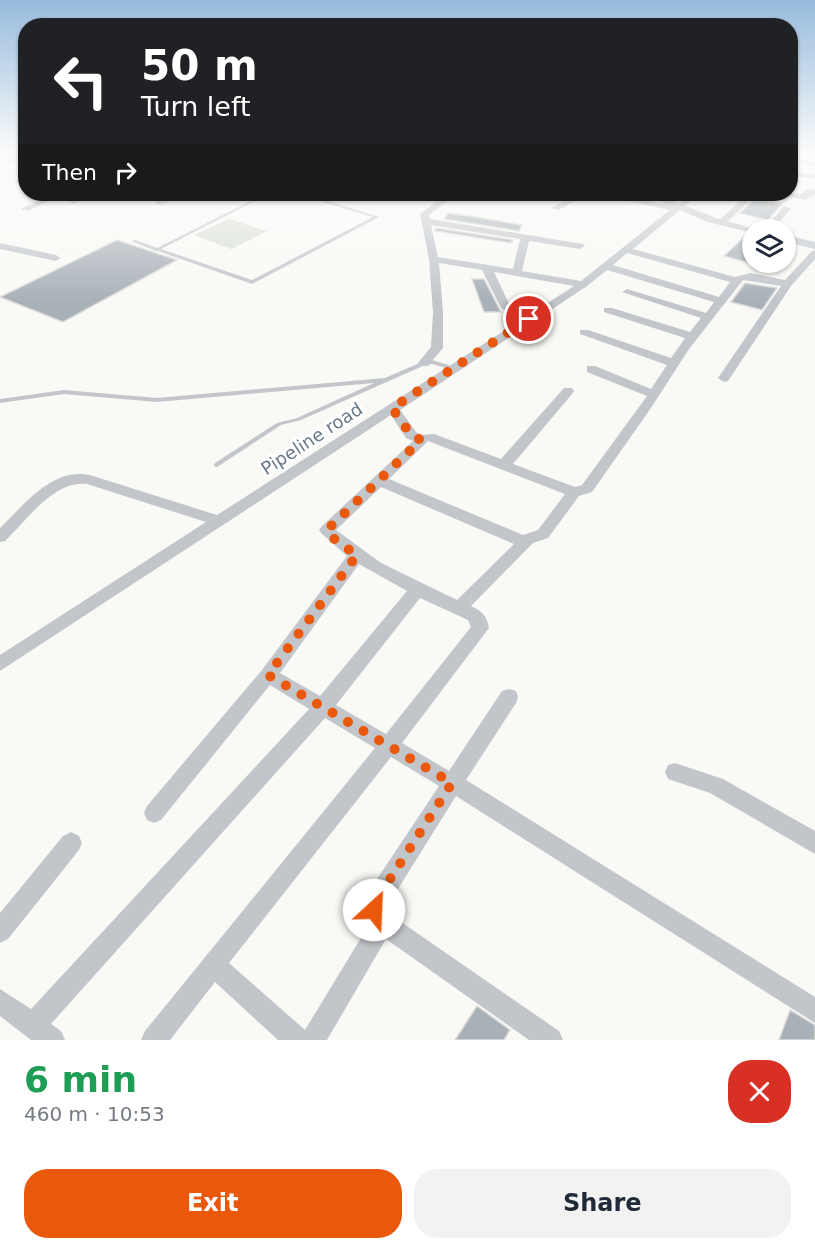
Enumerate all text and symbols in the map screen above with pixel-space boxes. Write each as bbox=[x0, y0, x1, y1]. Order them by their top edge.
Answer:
text: 50 m bbox=[141, 41, 258, 90]
icon: left bbox=[42, 42, 120, 120]
text: Turn left bbox=[141, 91, 251, 122]
icon: right bbox=[109, 156, 142, 189]
text: Then bbox=[42, 160, 97, 185]
map controls bbox=[742, 219, 796, 273]
button: layers bbox=[742, 219, 796, 273]
pin bbox=[503, 293, 554, 344]
icon: arrive bbox=[512, 302, 545, 335]
street label: Pipeline road bbox=[257, 398, 366, 479]
position arrow bbox=[342, 878, 406, 942]
text: 6 min bbox=[24, 1059, 137, 1100]
button: close bbox=[728, 1060, 791, 1123]
text: 460 m · 10:53 bbox=[24, 1102, 165, 1126]
button: Exit bbox=[24, 1169, 402, 1238]
button: Share bbox=[414, 1169, 791, 1238]

